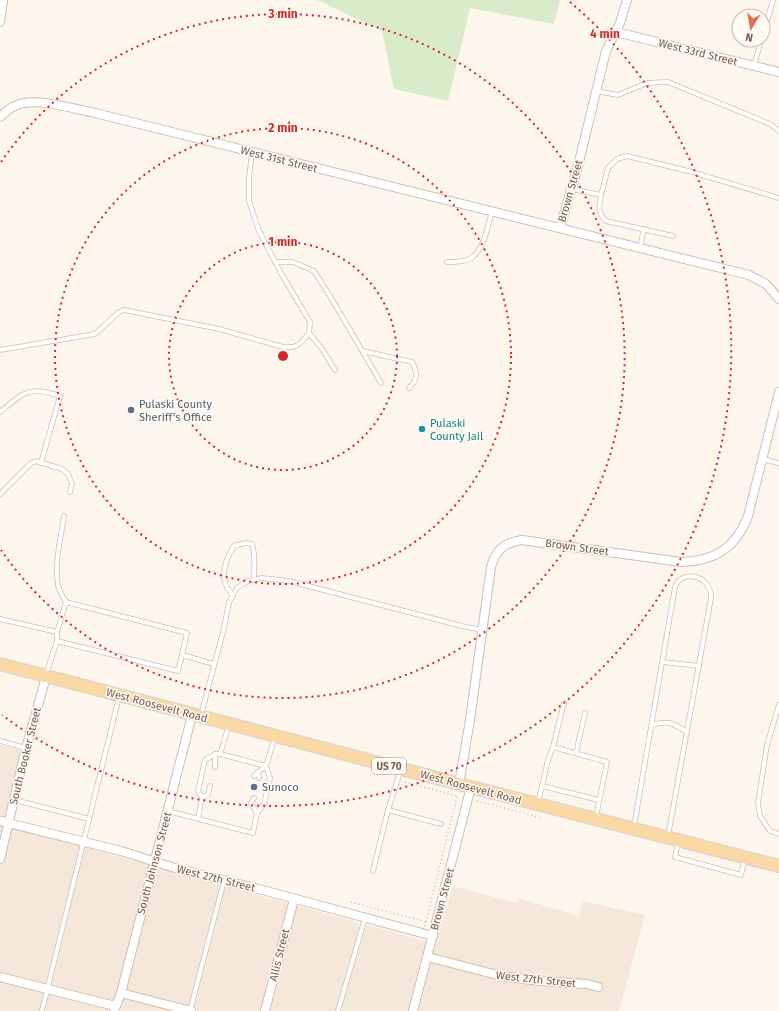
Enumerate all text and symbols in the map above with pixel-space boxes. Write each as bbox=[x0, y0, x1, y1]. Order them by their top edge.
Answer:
text: 3 min bbox=[267, 7, 298, 21]
north arrow bbox=[731, 8, 771, 48]
text: 4 min bbox=[590, 27, 620, 41]
text: N bbox=[744, 30, 754, 44]
street label: West 33rd Street bbox=[657, 36, 739, 69]
text: 2 min bbox=[268, 121, 298, 135]
street label: West 31st Street bbox=[239, 144, 319, 175]
street label: Brown Street bbox=[555, 159, 586, 224]
text: 1 min bbox=[269, 235, 297, 249]
centre of rings bbox=[276, 349, 290, 363]
place label: Pulaski County Sheriff's Office bbox=[139, 398, 212, 424]
marker: Pulaski County Sheriff's Office bbox=[126, 405, 136, 415]
place label: Pulaski County Jail bbox=[430, 417, 483, 443]
marker: Pulaski County Jail bbox=[417, 424, 427, 434]
street label: Brown Street bbox=[544, 537, 610, 558]
street label: West Roosevelt Road bbox=[105, 686, 209, 725]
street label: South Booker Street bbox=[7, 706, 44, 806]
road number: US 70 bbox=[372, 758, 406, 774]
street label: West Roosevelt Road bbox=[419, 768, 523, 807]
place label: Sunoco bbox=[262, 781, 299, 794]
marker: Sunoco bbox=[249, 782, 259, 792]
street label: South Johnson Street bbox=[135, 810, 174, 916]
street label: West 27th Street bbox=[175, 862, 256, 895]
street label: Brown Street bbox=[428, 866, 457, 932]
street label: Allis Street bbox=[267, 927, 292, 983]
street label: West 27th Street bbox=[495, 969, 577, 990]

